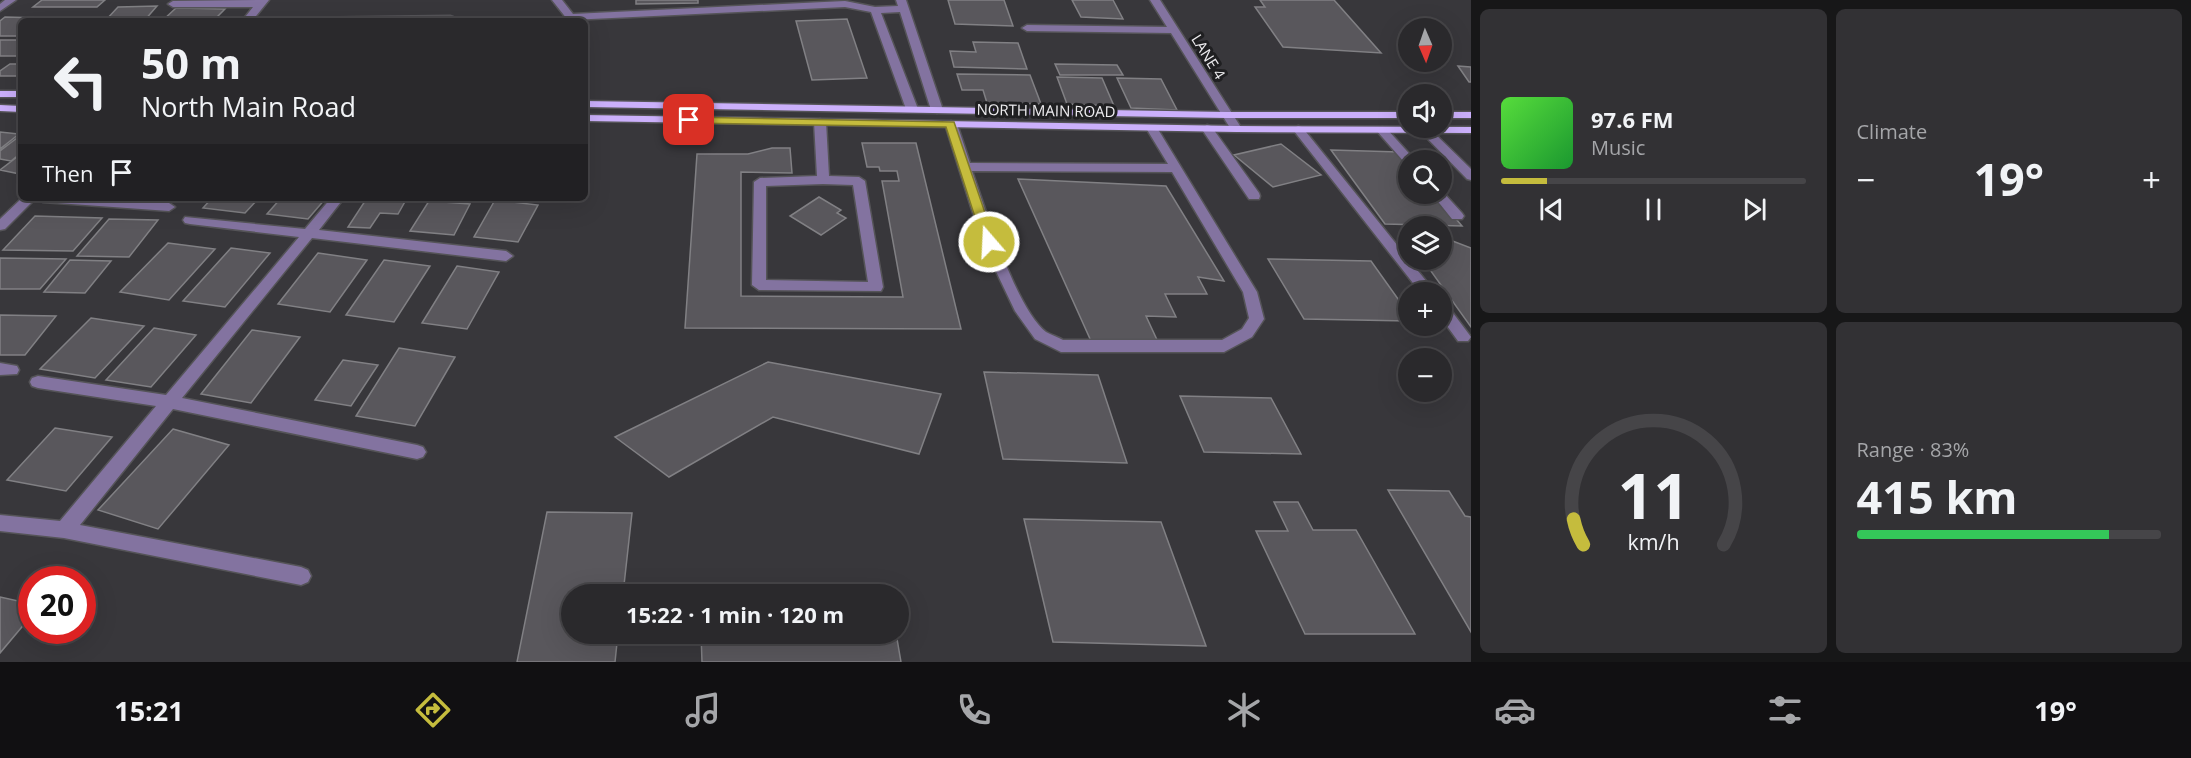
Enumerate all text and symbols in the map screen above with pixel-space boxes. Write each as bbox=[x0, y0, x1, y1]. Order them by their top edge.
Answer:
north arrow bbox=[1398, 18, 1452, 72]
map controls bbox=[1398, 18, 1452, 402]
street label: LANE 4 bbox=[1187, 30, 1231, 83]
text: 50 m bbox=[141, 34, 241, 91]
icon: left bbox=[42, 42, 120, 120]
button: sound bbox=[1398, 84, 1452, 138]
text: North Main Road bbox=[141, 88, 356, 125]
pin bbox=[663, 94, 714, 145]
street label: NORTH MAIN ROAD bbox=[976, 99, 1116, 121]
icon: arrive bbox=[672, 103, 705, 136]
text: 97.6 FM bbox=[1591, 104, 1674, 134]
text: Climate bbox=[1857, 118, 1927, 145]
text: Music bbox=[1591, 134, 1645, 161]
text: 19° bbox=[1973, 148, 2044, 209]
button: search bbox=[1398, 150, 1452, 204]
icon: arrive bbox=[105, 156, 138, 189]
text: − bbox=[1857, 157, 1875, 202]
text: + bbox=[2142, 157, 2161, 202]
text: Then bbox=[42, 158, 93, 188]
icon: previous bbox=[1535, 193, 1568, 226]
icon: pause bbox=[1637, 193, 1670, 226]
icon: next bbox=[1738, 193, 1771, 226]
position arrow bbox=[957, 210, 1021, 274]
button: layers bbox=[1398, 216, 1452, 270]
button: + bbox=[1398, 282, 1452, 336]
button: − bbox=[1398, 348, 1452, 402]
text: Range · 83% bbox=[1857, 436, 1969, 463]
text: 11 bbox=[1618, 452, 1689, 537]
text: 415 km bbox=[1857, 466, 2017, 527]
text: km/h bbox=[1627, 527, 1679, 556]
speed limit sign: 20 bbox=[18, 566, 96, 644]
text: 15:22 · 1 min · 120 m bbox=[626, 599, 844, 629]
icon: directions bbox=[412, 689, 454, 731]
icon: music bbox=[682, 689, 724, 731]
icon: phone bbox=[953, 689, 995, 731]
icon: climate bbox=[1223, 689, 1265, 731]
icon: car bbox=[1494, 689, 1536, 731]
icon: filters bbox=[1764, 689, 1806, 731]
text: 15:21 bbox=[114, 692, 184, 729]
text: 19° bbox=[2034, 692, 2077, 729]

